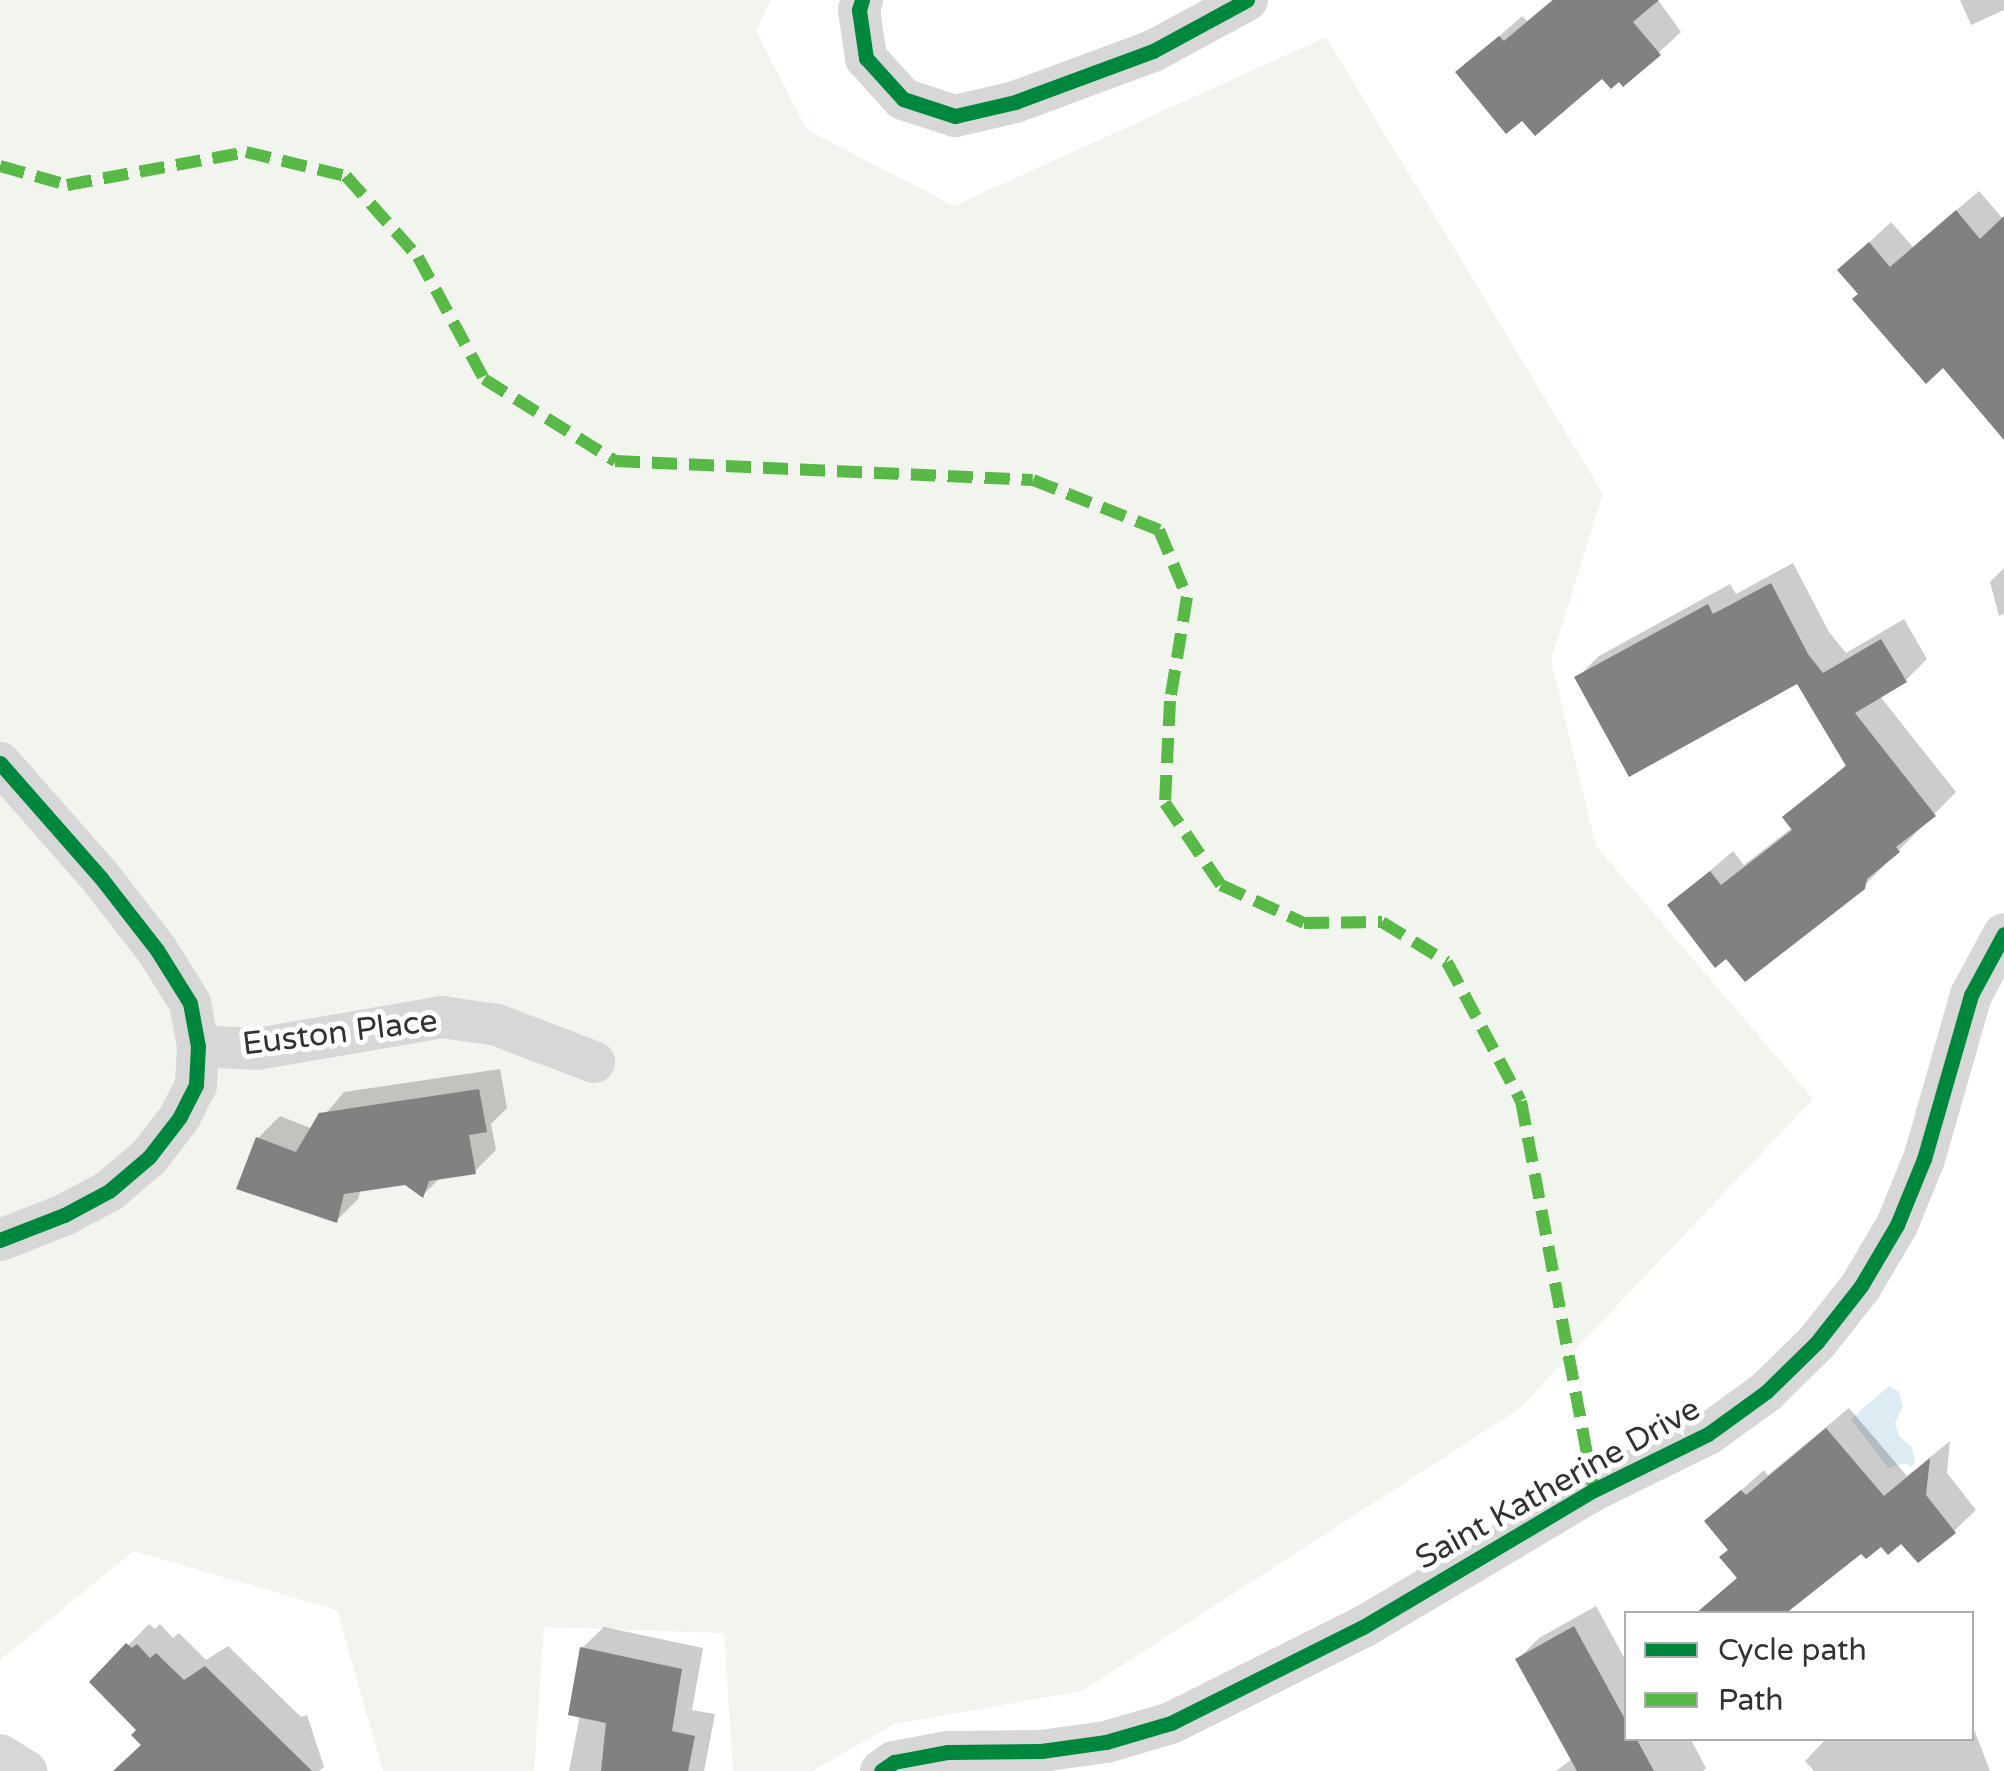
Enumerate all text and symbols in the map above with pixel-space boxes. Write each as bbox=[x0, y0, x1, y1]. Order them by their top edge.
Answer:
street label: Euston Place bbox=[240, 1002, 440, 1064]
street label: Saint Katherine Drive bbox=[1409, 1390, 1707, 1578]
legend bbox=[1624, 1611, 1974, 1741]
text: Cycle path bbox=[1718, 1632, 1867, 1669]
text: Path bbox=[1718, 1682, 1784, 1719]

